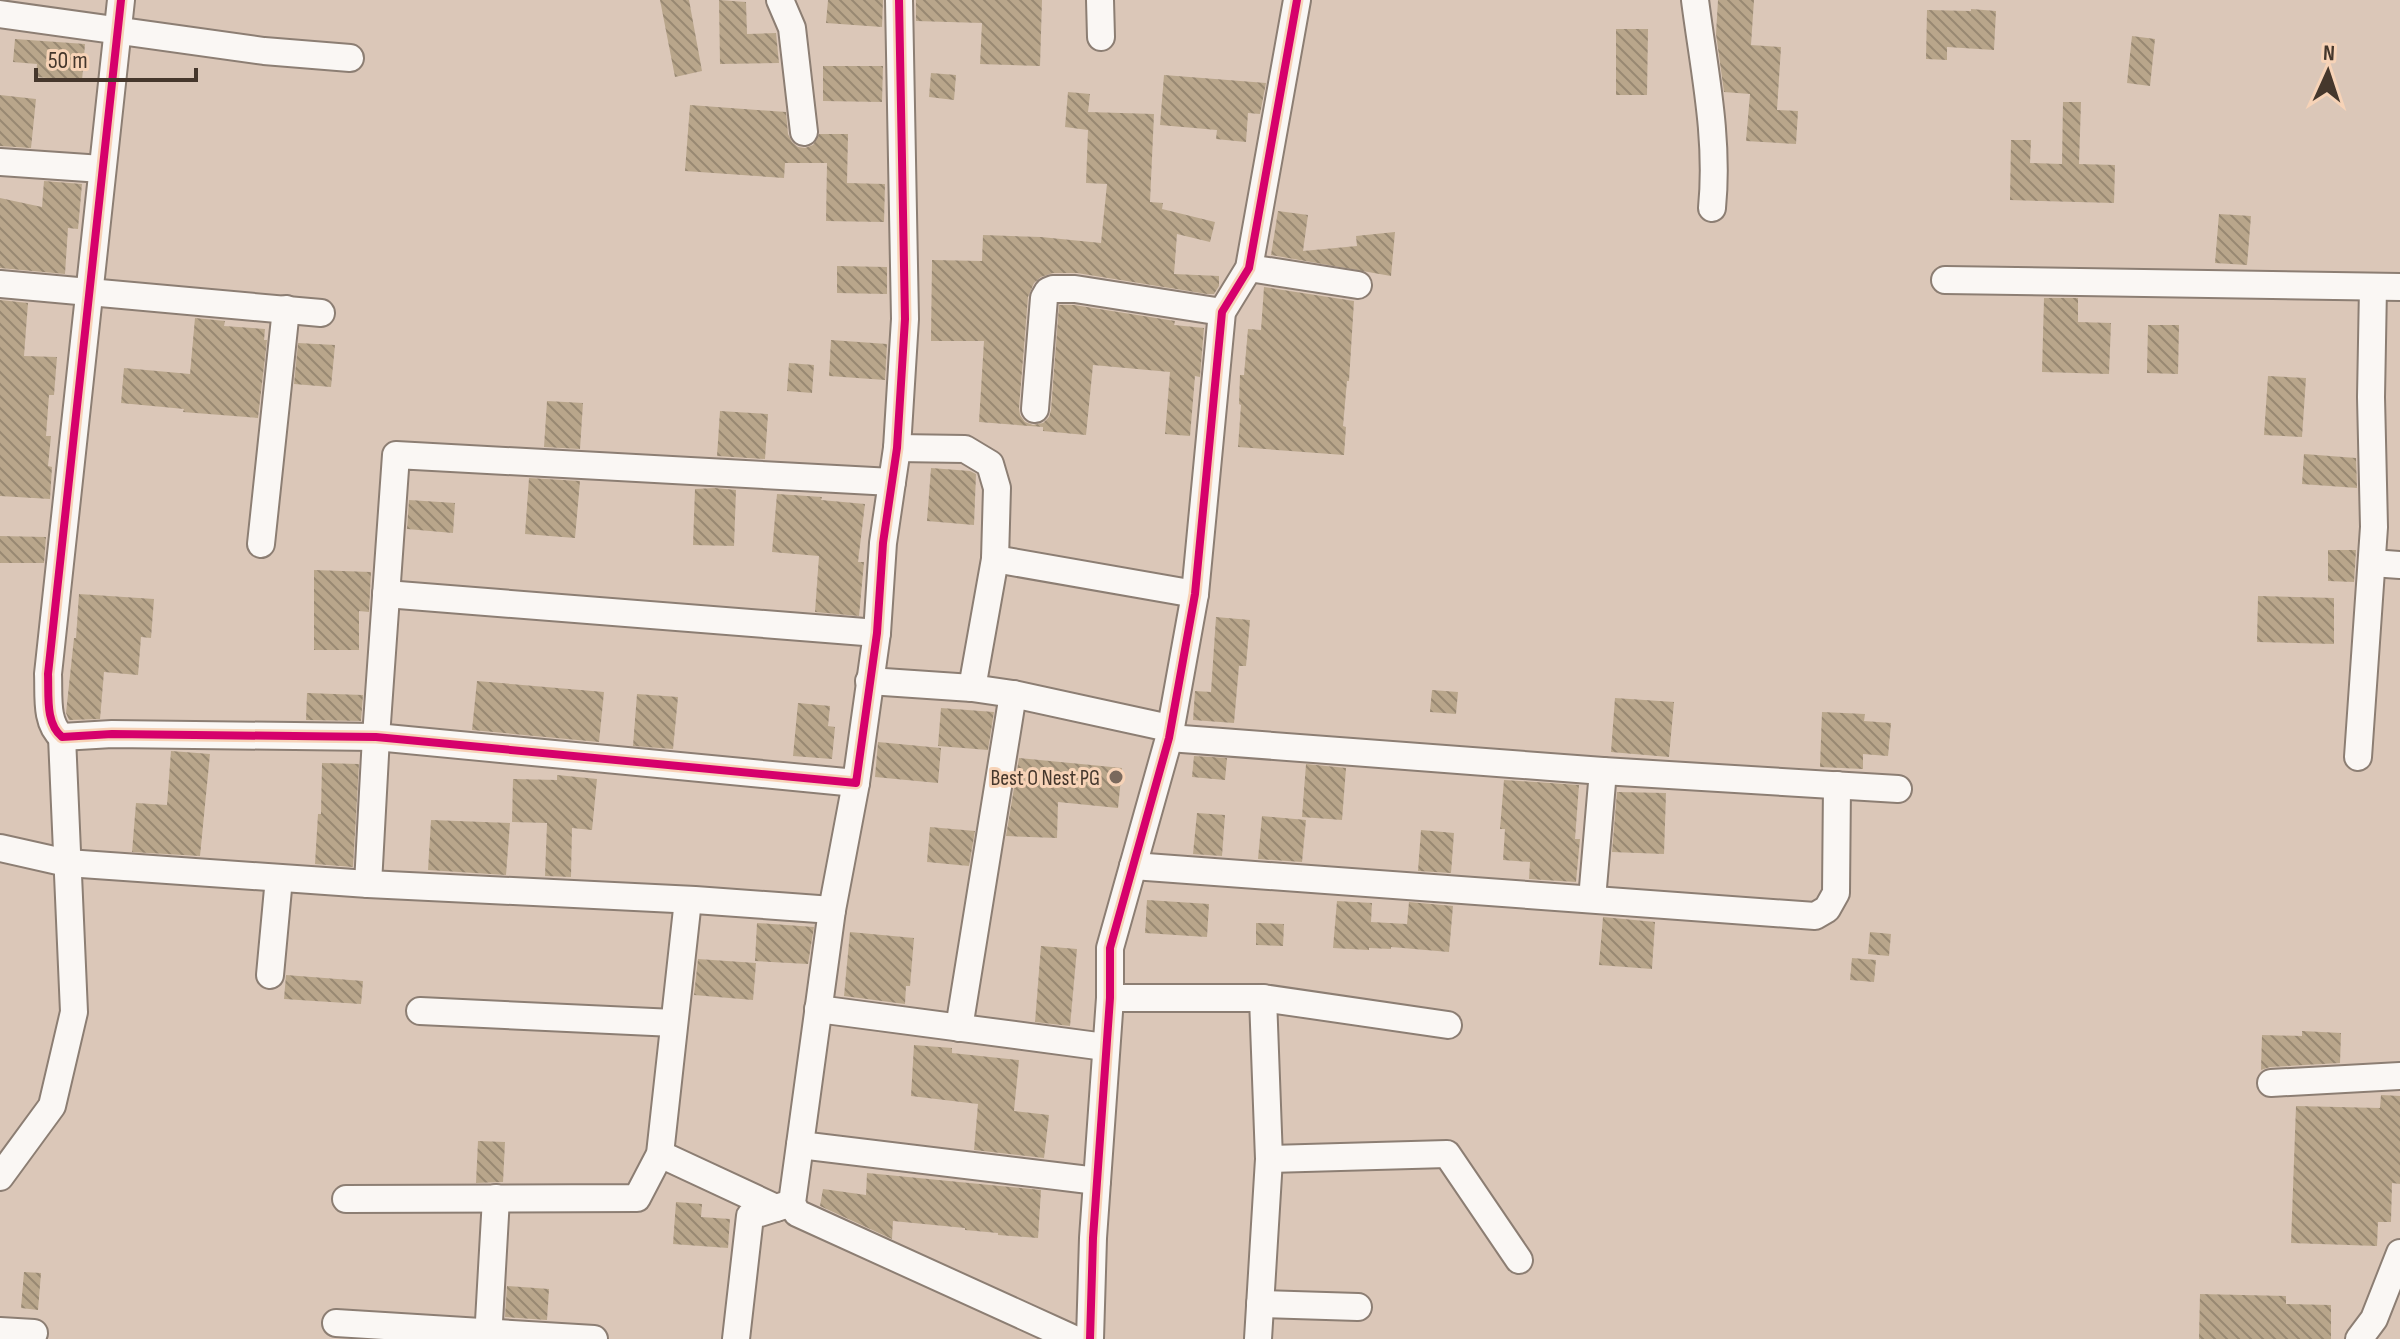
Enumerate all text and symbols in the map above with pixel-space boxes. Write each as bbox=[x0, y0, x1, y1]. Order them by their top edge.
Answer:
scale bar bbox=[36, 32, 196, 82]
north arrow bbox=[2288, 32, 2368, 112]
text: N bbox=[2322, 40, 2336, 67]
text: 50 m bbox=[48, 46, 88, 75]
place label: Best O Nest PG bbox=[990, 765, 1100, 792]
marker: Best O Nest PG bbox=[1107, 768, 1125, 786]

